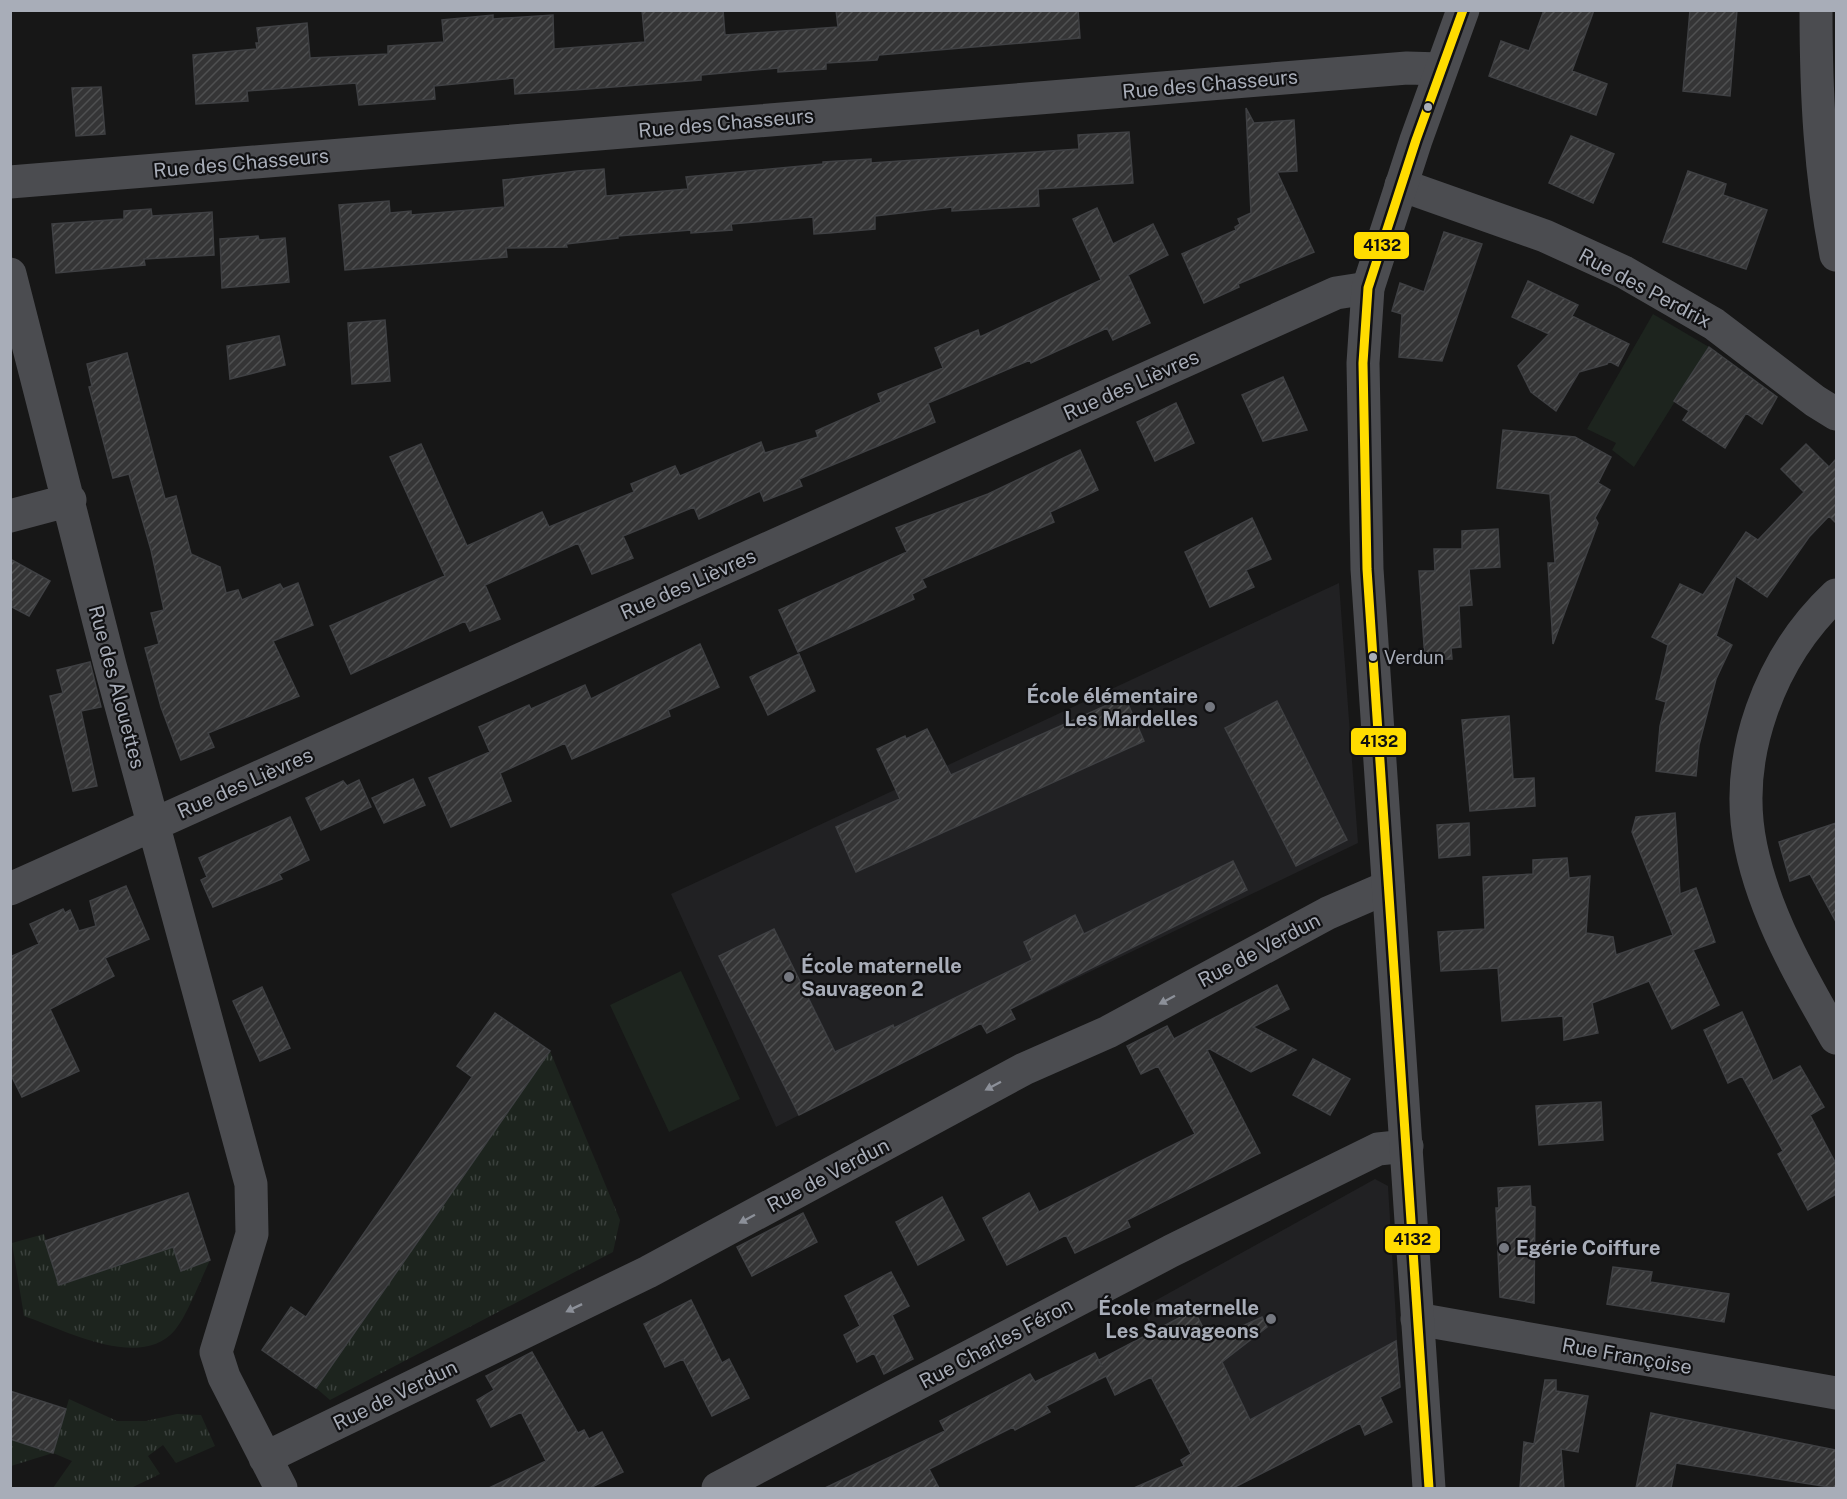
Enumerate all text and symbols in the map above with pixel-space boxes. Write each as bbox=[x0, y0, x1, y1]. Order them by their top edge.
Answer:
street label: Rue des Chasseurs bbox=[1121, 64, 1299, 104]
unlabelled marker bbox=[1422, 101, 1434, 113]
street label: Rue des Chasseurs bbox=[637, 103, 815, 143]
street label: Rue des Chasseurs bbox=[152, 143, 330, 183]
line badge: 4132 bbox=[1353, 231, 1410, 260]
text: 4132 bbox=[1363, 236, 1401, 255]
street label: Rue des Perdrix bbox=[1575, 243, 1715, 333]
street label: Rue des Lièvres bbox=[1060, 344, 1202, 426]
street label: Rue des Lièvres bbox=[617, 543, 759, 625]
street label: Rue des Alouettes bbox=[84, 603, 150, 771]
place label: Verdun bbox=[1384, 647, 1444, 668]
marker: Verdun bbox=[1367, 651, 1379, 663]
place label: École élémentaire Les Mardelles bbox=[1026, 683, 1198, 731]
marker: École élémentaire Les Mardelles bbox=[1203, 700, 1217, 714]
line badge: 4132 bbox=[1350, 727, 1407, 756]
text: 4132 bbox=[1360, 732, 1398, 751]
street label: Rue des Lièvres bbox=[174, 742, 316, 824]
street label: Rue de Verdun bbox=[1194, 908, 1324, 992]
place label: École maternelle Sauvageon 2 bbox=[801, 953, 962, 1001]
marker: École maternelle Sauvageon 2 bbox=[782, 970, 796, 984]
one-way arrow bbox=[1159, 995, 1176, 1005]
one-way arrow bbox=[984, 1081, 1001, 1091]
street label: Rue de Verdun bbox=[763, 1133, 893, 1217]
one-way arrow bbox=[738, 1214, 755, 1224]
line badge: 4132 bbox=[1384, 1225, 1441, 1254]
text: 4132 bbox=[1393, 1230, 1431, 1249]
place label: Egérie Coiffure bbox=[1516, 1236, 1661, 1260]
marker: Egérie Coiffure bbox=[1497, 1241, 1511, 1255]
street label: Rue Charles Féron bbox=[915, 1292, 1077, 1394]
place label: École maternelle Les Sauvageons bbox=[1098, 1295, 1259, 1343]
one-way arrow bbox=[565, 1303, 582, 1313]
marker: École maternelle Les Sauvageons bbox=[1264, 1312, 1278, 1326]
street label: Rue Françoise bbox=[1560, 1333, 1694, 1379]
street label: Rue de Verdun bbox=[329, 1355, 461, 1435]

